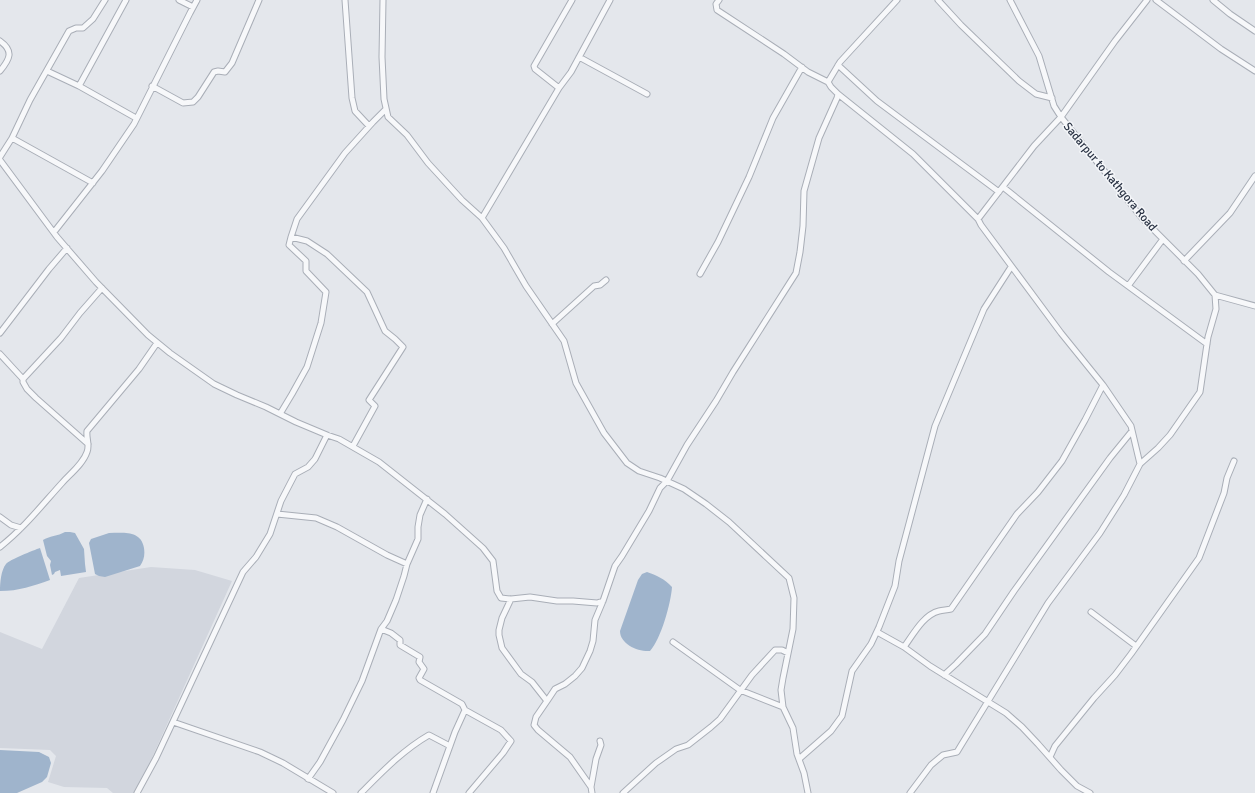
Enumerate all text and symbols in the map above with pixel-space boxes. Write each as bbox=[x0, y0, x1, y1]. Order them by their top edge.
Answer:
street label: Sadarpur to Kathgora Road bbox=[1060, 119, 1160, 235]

